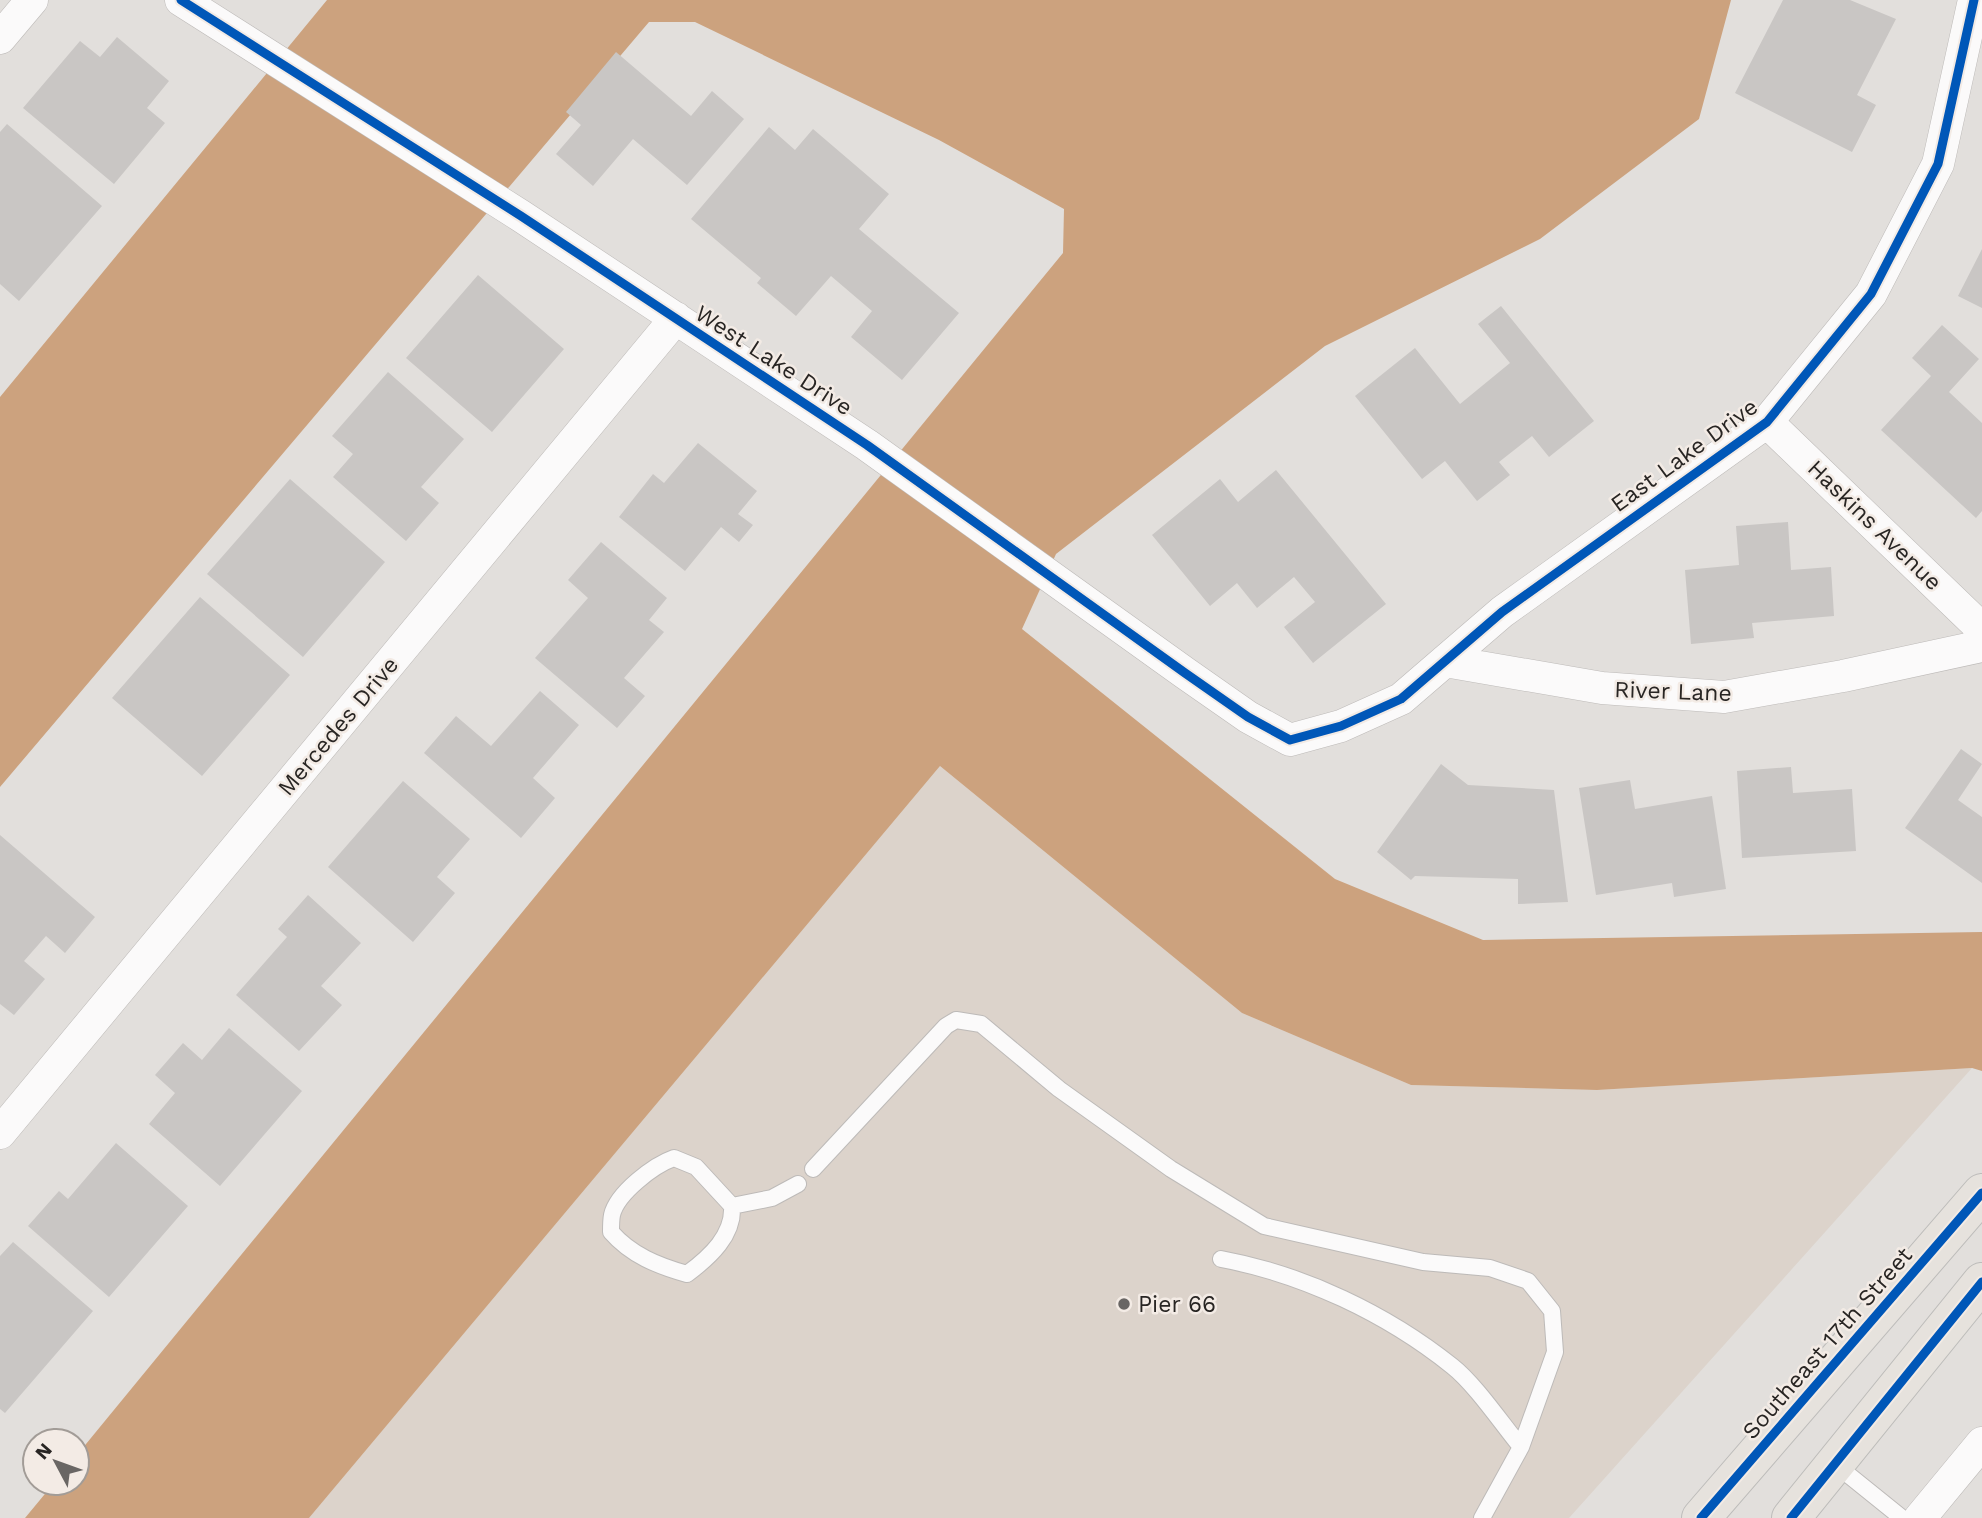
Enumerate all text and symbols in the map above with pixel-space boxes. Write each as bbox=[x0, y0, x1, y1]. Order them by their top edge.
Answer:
street label: West Lake Drive bbox=[690, 300, 857, 421]
street label: East Lake Drive bbox=[1606, 393, 1763, 518]
street label: Haskins Avenue bbox=[1802, 455, 1947, 596]
street label: Mercedes Drive bbox=[273, 651, 404, 801]
street label: River Lane bbox=[1614, 676, 1732, 707]
street label: Southeast 17th Street bbox=[1737, 1242, 1918, 1445]
place label: Pier 66 bbox=[1138, 1291, 1216, 1318]
marker: Pier 66 bbox=[1116, 1296, 1132, 1312]
north arrow bbox=[21, 1427, 91, 1497]
text: N bbox=[30, 1438, 57, 1464]

